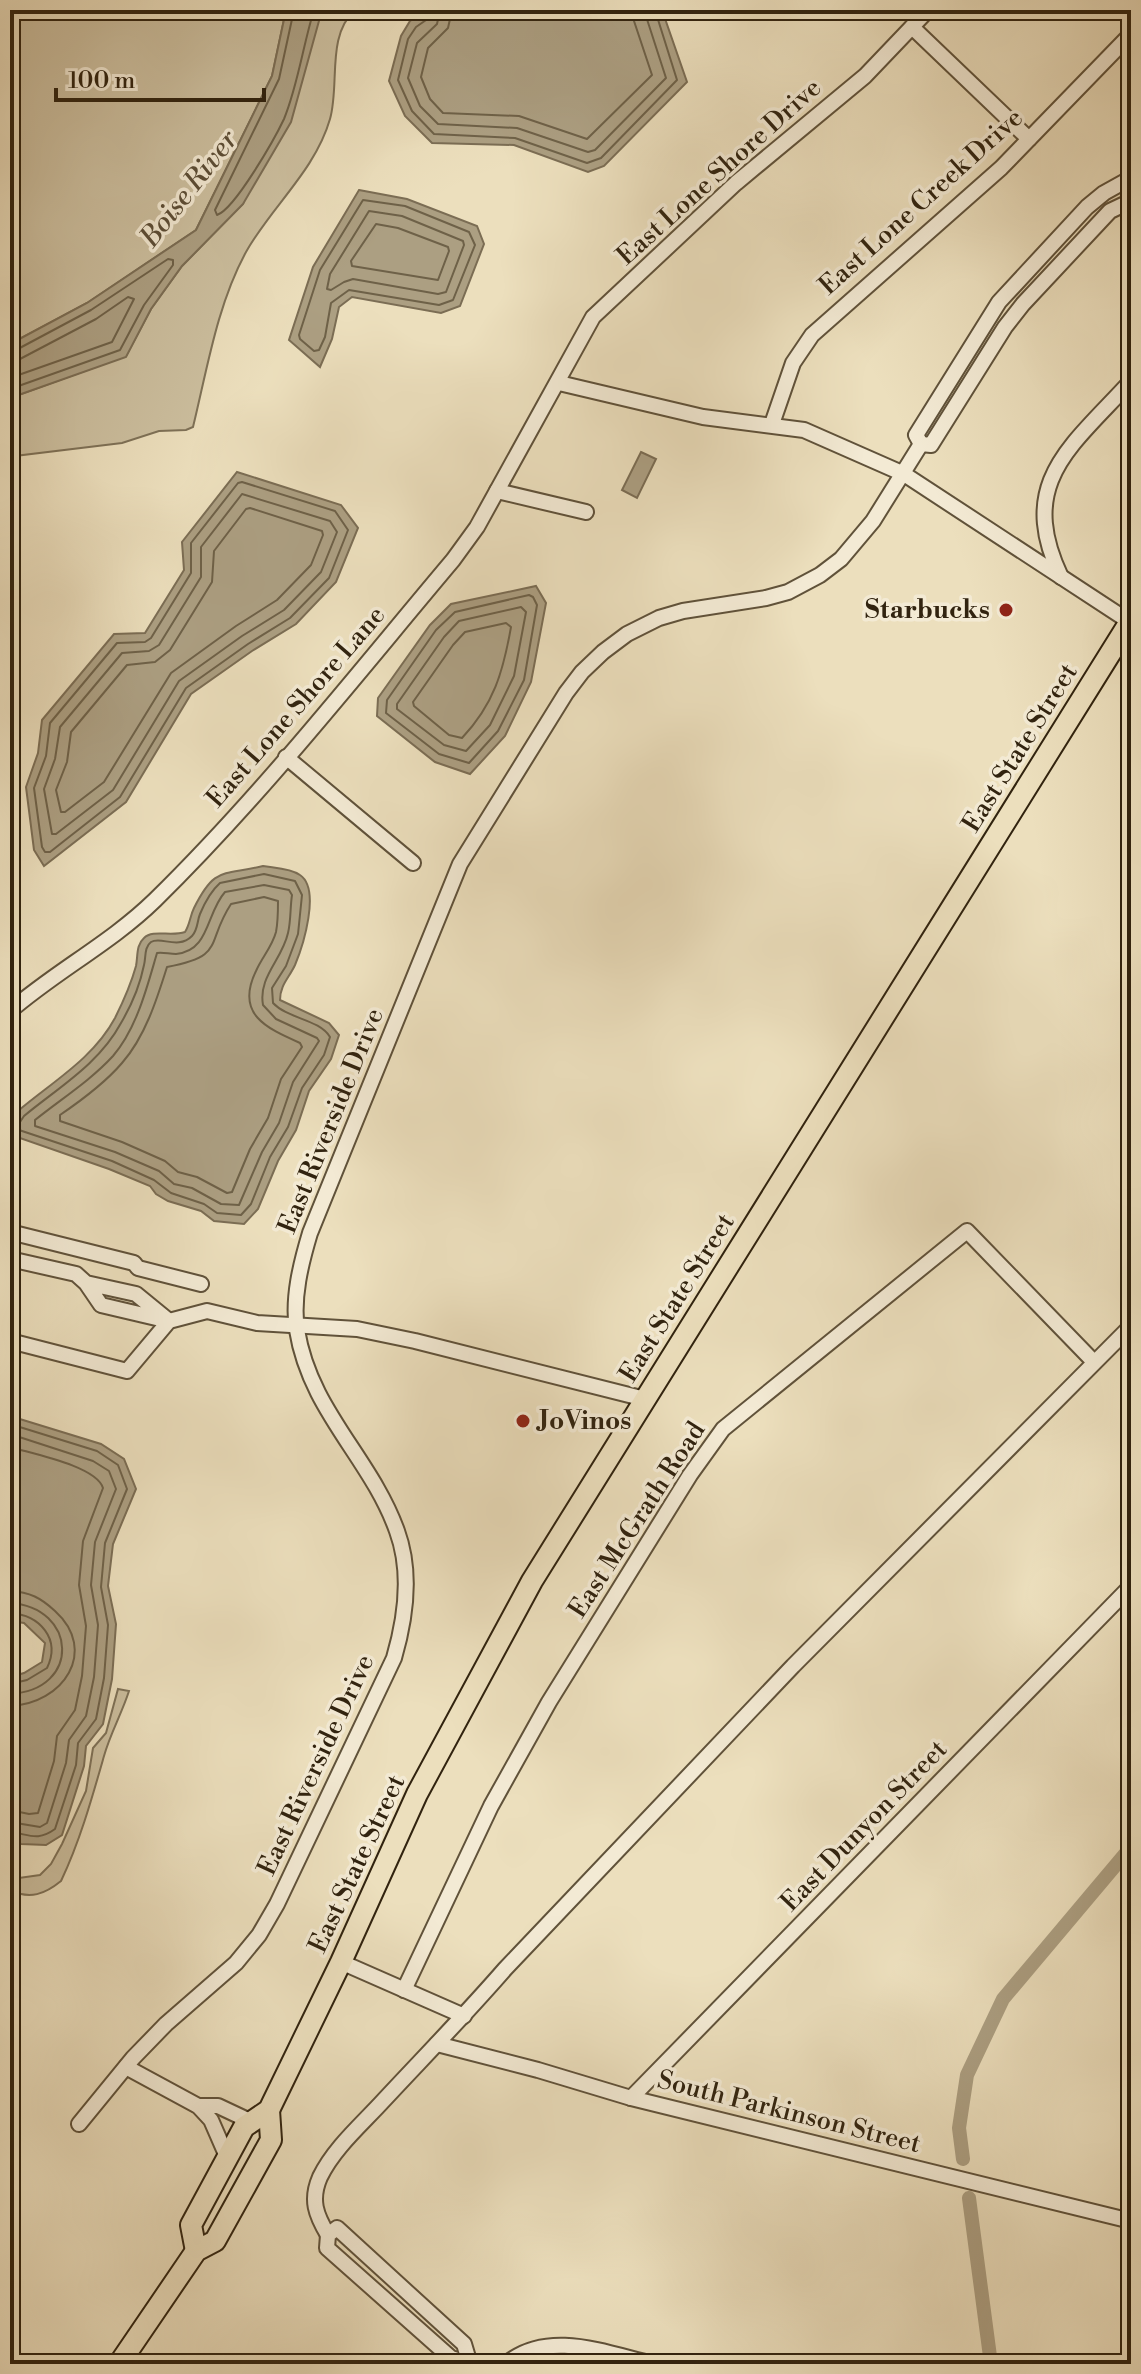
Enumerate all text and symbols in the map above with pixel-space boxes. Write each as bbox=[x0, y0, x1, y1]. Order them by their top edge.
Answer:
scale bar bbox=[56, 52, 264, 102]
text: 100 m bbox=[68, 66, 135, 96]
street label: East Lone Shore Drive bbox=[610, 72, 828, 272]
street label: East Lone Creek Drive bbox=[812, 102, 1030, 302]
water label: Boise River bbox=[132, 123, 246, 255]
place label: Starbucks bbox=[865, 594, 990, 626]
street label: East Lone Shore Lane bbox=[200, 600, 392, 814]
marker: Starbucks bbox=[997, 601, 1015, 619]
street label: East State Street bbox=[955, 658, 1085, 838]
street label: East Riverside Drive bbox=[271, 1004, 391, 1238]
street label: East State Street bbox=[612, 1208, 742, 1388]
place label: JoVinos bbox=[536, 1405, 631, 1437]
marker: JoVinos bbox=[514, 1412, 532, 1430]
street label: East McGrath Road bbox=[562, 1416, 712, 1624]
street label: East Riverside Drive bbox=[251, 1649, 381, 1881]
street label: East Dunyon Street bbox=[774, 1734, 954, 1918]
street label: East State Street bbox=[302, 1770, 412, 1958]
street label: South Parkinson Street bbox=[654, 2064, 924, 2160]

